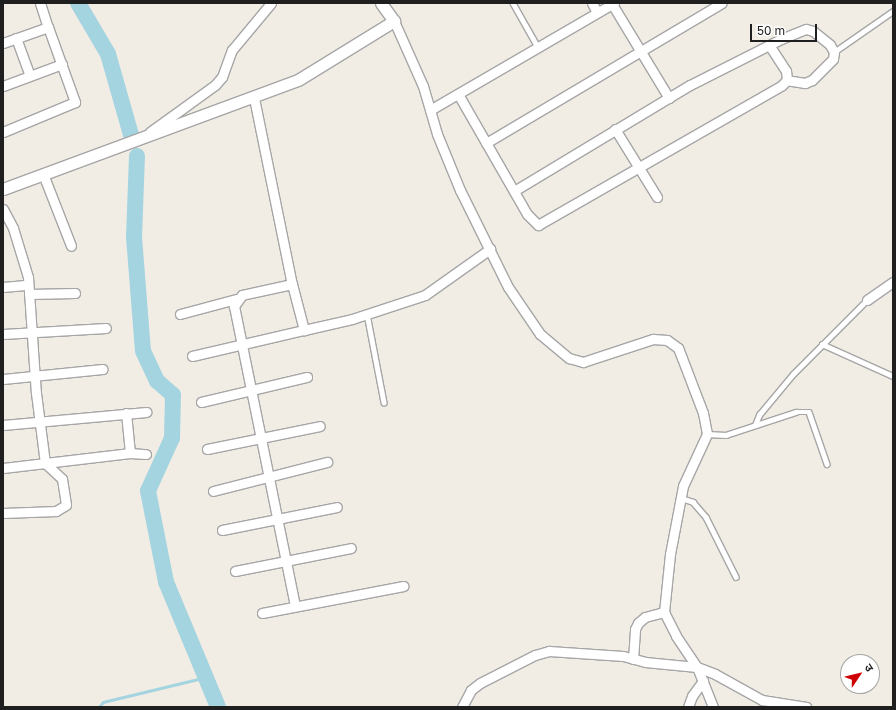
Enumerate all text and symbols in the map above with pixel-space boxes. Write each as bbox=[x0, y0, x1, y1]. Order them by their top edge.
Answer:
scale bar bbox=[752, 16, 819, 42]
text: 50 m bbox=[757, 23, 785, 38]
north arrow bbox=[840, 654, 880, 694]
text: उ bbox=[862, 661, 877, 674]

